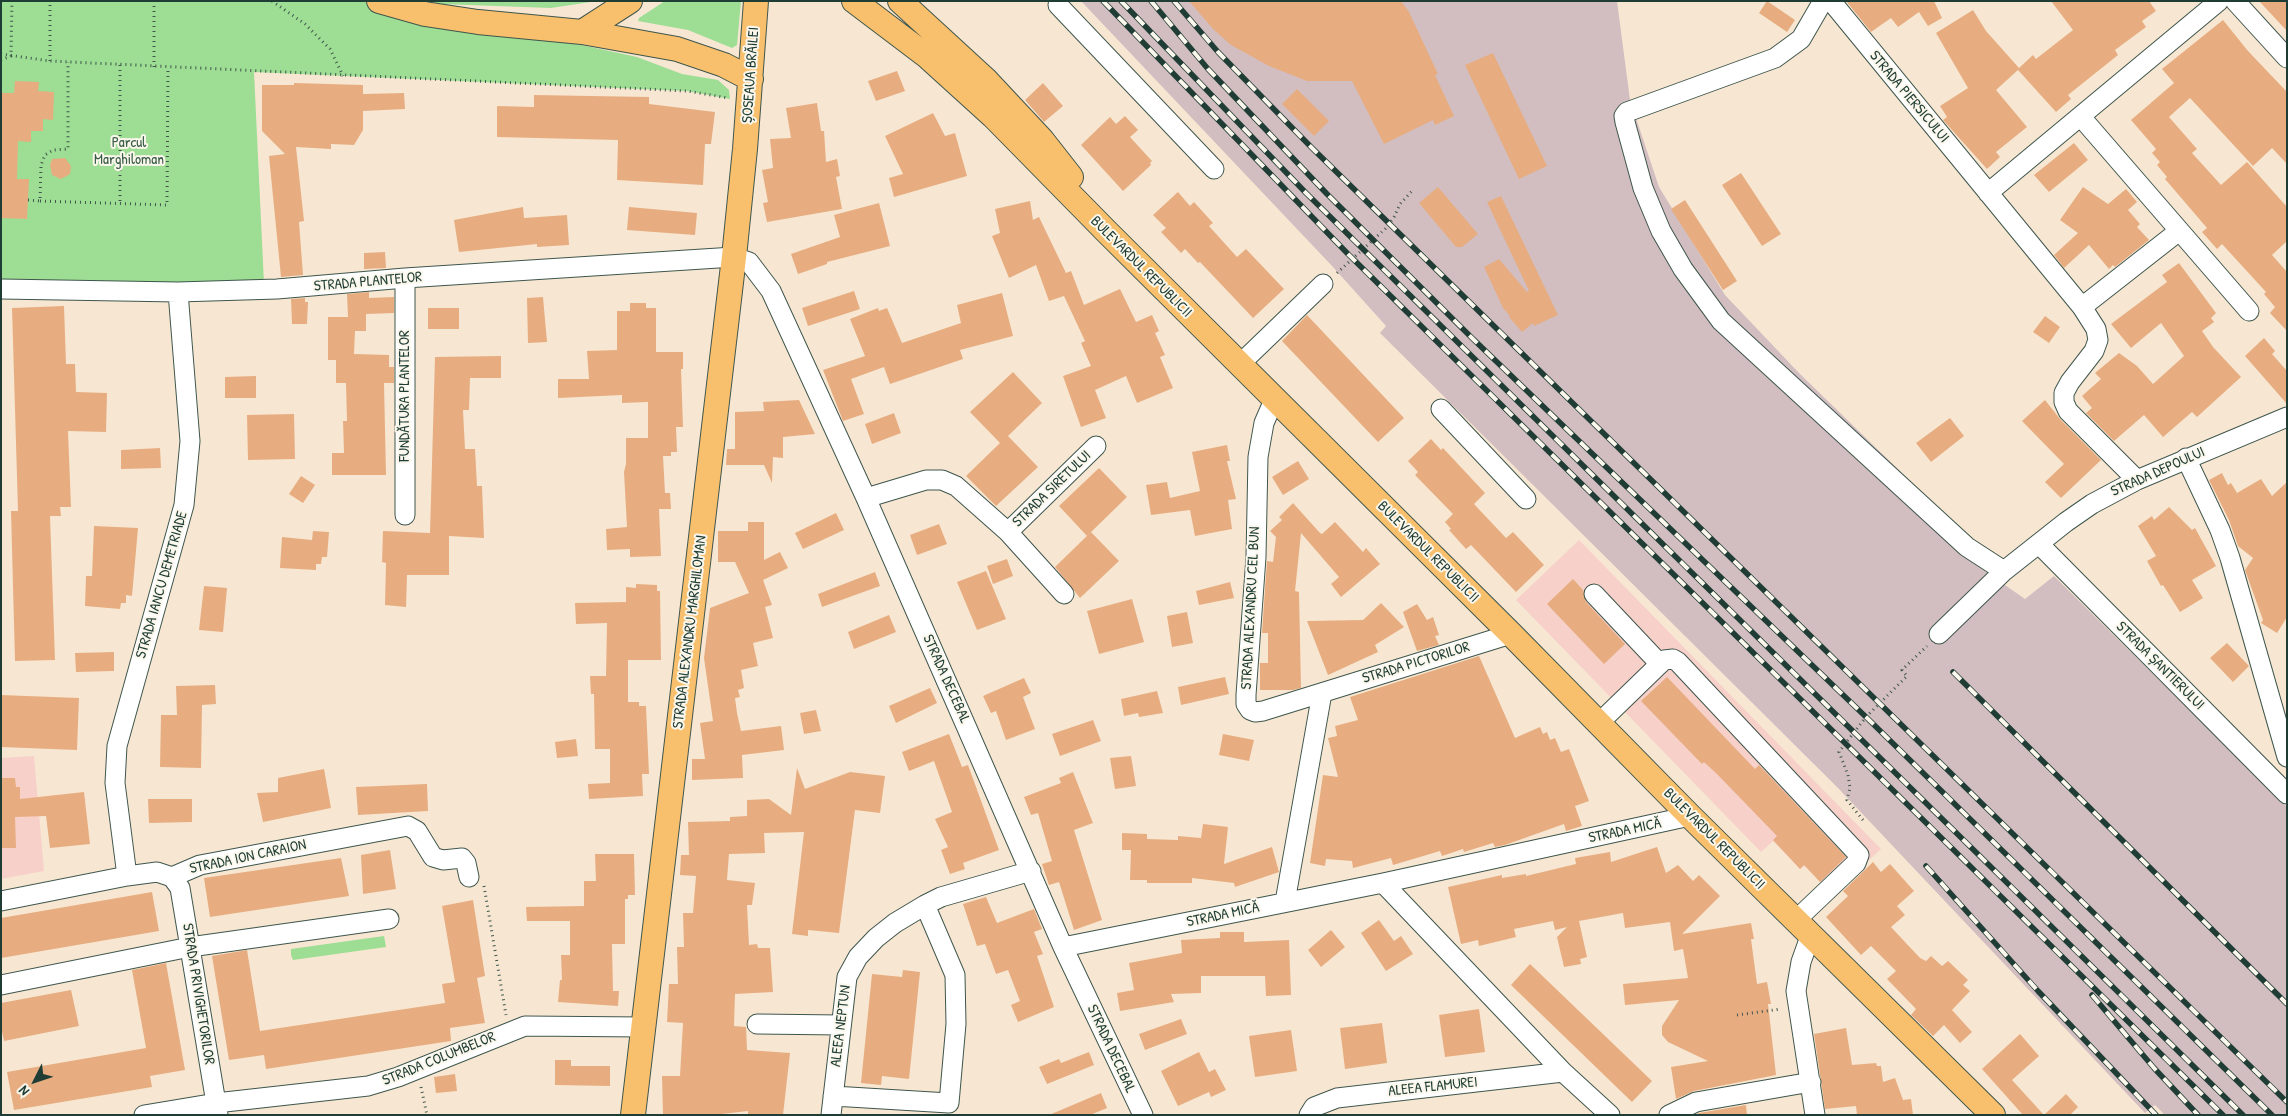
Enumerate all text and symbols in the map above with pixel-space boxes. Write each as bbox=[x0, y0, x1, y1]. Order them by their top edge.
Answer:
street label: ȘOSEAUA BRĂILEI bbox=[739, 26, 763, 124]
street label: STRADA PIERSICULUI bbox=[1865, 47, 1953, 147]
park label: Parcul Marghiloman bbox=[94, 134, 164, 169]
street label: BULEVARDUL REPUBLICII bbox=[1087, 213, 1195, 321]
street label: STRADA PLANTELOR bbox=[313, 268, 423, 296]
street label: FUNDĂTURA PLANTELOR bbox=[396, 330, 414, 462]
street label: STRADA DEPOULUI bbox=[2108, 443, 2208, 501]
street label: STRADA SIRETULUI bbox=[1009, 447, 1095, 531]
street label: BULEVARDUL REPUBLICII bbox=[1374, 498, 1482, 606]
street label: STRADA IANCU DEMETRIADE bbox=[132, 509, 192, 661]
street label: STRADA ALEXANDRU CEL BUN bbox=[1238, 526, 1264, 690]
street label: STRADA ALEXANDRU MARGHILOMAN bbox=[669, 534, 711, 730]
street label: STRADA ȘANTIERULUI bbox=[2112, 618, 2208, 714]
street label: STRADA DECEBAL bbox=[918, 632, 974, 726]
street label: STRADA PICTORILOR bbox=[1360, 638, 1472, 688]
street label: BULEVARDUL REPUBLICII bbox=[1660, 785, 1768, 893]
street label: STRADA MICĂ bbox=[1587, 815, 1663, 847]
street label: STRADA ION CARAION bbox=[188, 836, 308, 878]
street label: STRADA MICĂ bbox=[1185, 899, 1261, 931]
street label: STRADA PRIVIGHETORILOR bbox=[178, 922, 218, 1066]
street label: ALEEA NEPTUN bbox=[827, 984, 855, 1068]
street label: STRADA DECEBAL bbox=[1083, 1002, 1139, 1096]
street label: STRADA COLUMBELOR bbox=[380, 1028, 498, 1090]
north arrow bbox=[10, 1056, 60, 1106]
street label: ALEEA FLAMUREI bbox=[1388, 1073, 1478, 1101]
text: N bbox=[14, 1082, 33, 1100]

